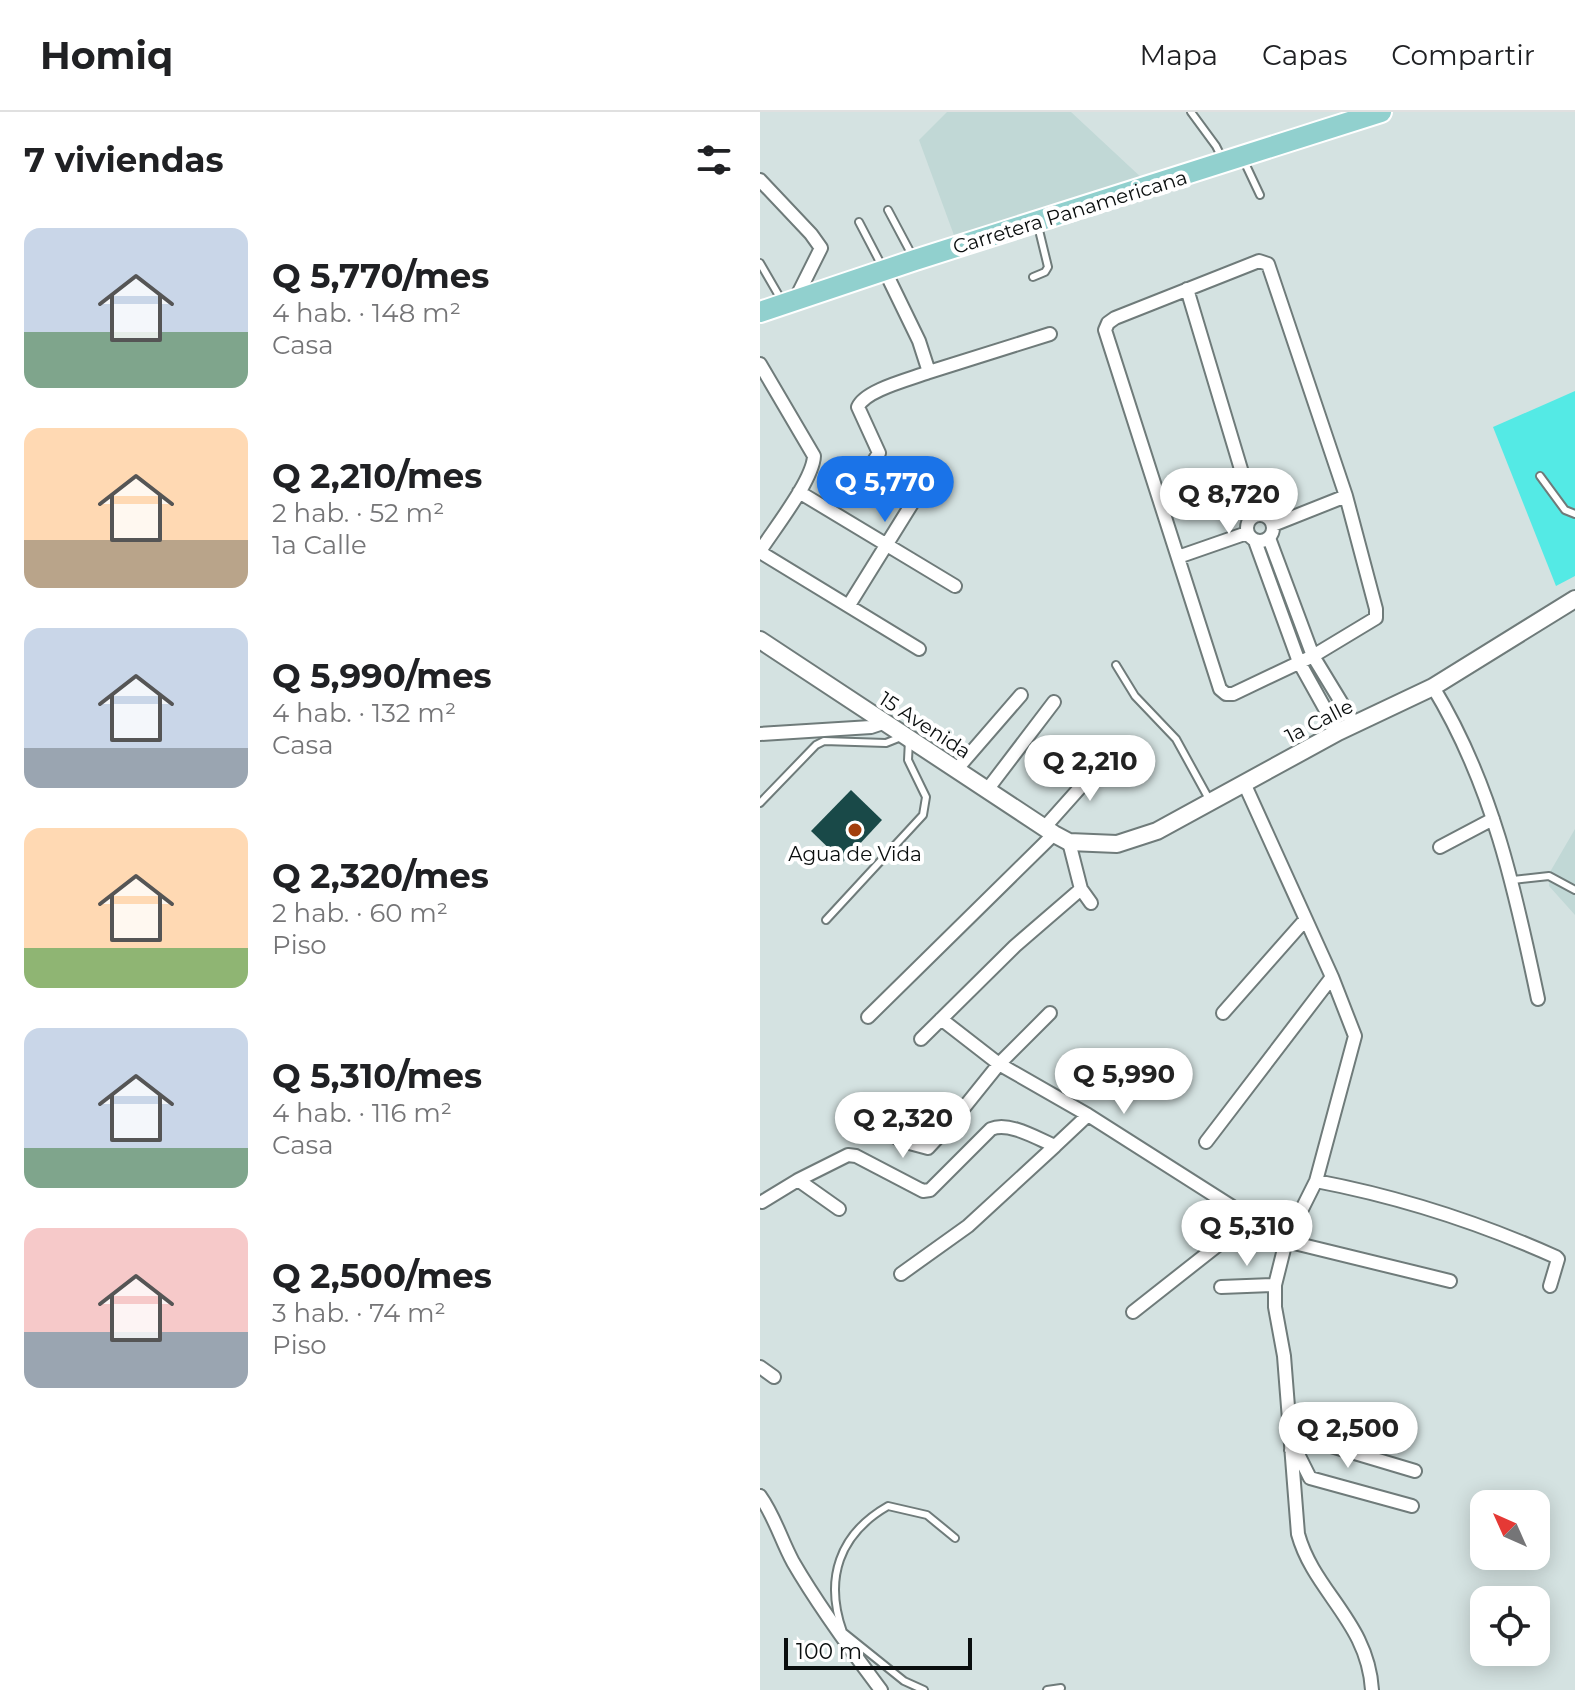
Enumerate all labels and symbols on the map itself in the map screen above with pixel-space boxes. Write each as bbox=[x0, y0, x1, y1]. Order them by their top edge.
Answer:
street label: Carretera Panamericana bbox=[950, 165, 1190, 259]
pin: Q 5,770 bbox=[811, 456, 959, 524]
pin: Q 8,720 bbox=[1155, 468, 1303, 536]
street label: 15 Avenida bbox=[875, 686, 975, 764]
street label: 1a Calle bbox=[1281, 694, 1357, 748]
pin: Q 2,210 bbox=[1016, 735, 1164, 803]
marker: Agua de Vida bbox=[846, 821, 864, 839]
place label: Agua de Vida bbox=[788, 842, 922, 866]
pin: Q 5,990 bbox=[1050, 1048, 1198, 1116]
pin: Q 2,320 bbox=[829, 1092, 977, 1160]
pin: Q 5,310 bbox=[1173, 1200, 1321, 1268]
pin: Q 2,500 bbox=[1274, 1402, 1422, 1470]
north arrow bbox=[1470, 1490, 1550, 1570]
scale bar bbox=[784, 1634, 972, 1670]

